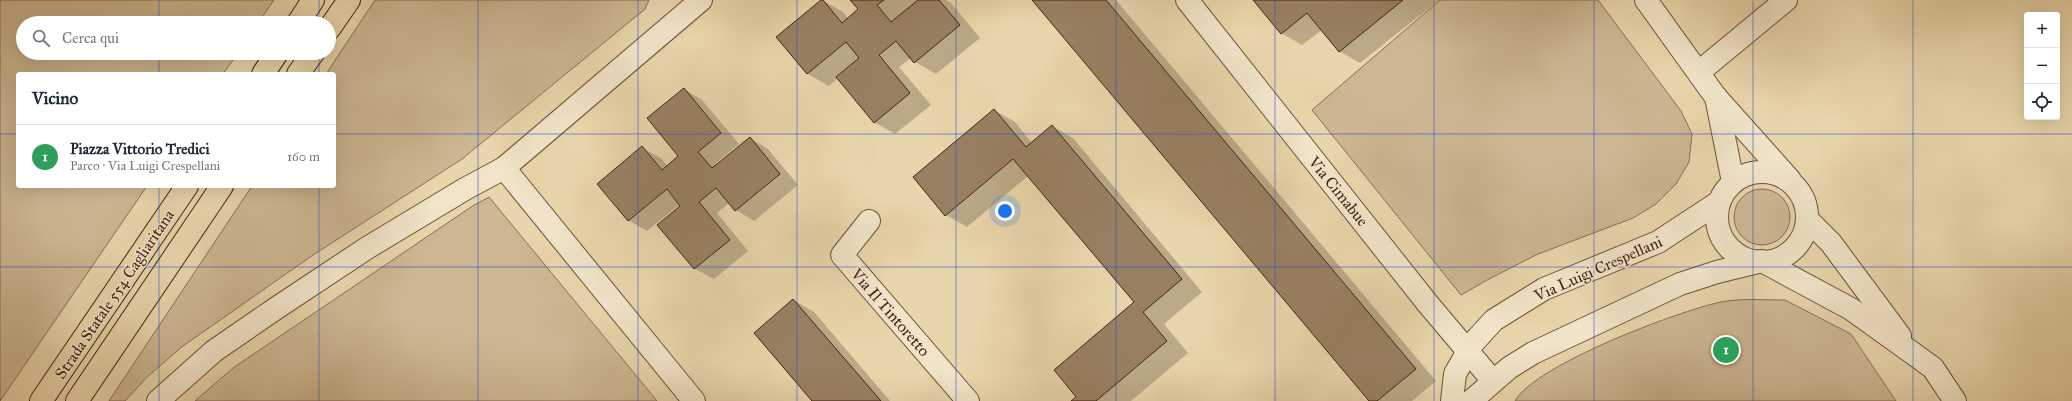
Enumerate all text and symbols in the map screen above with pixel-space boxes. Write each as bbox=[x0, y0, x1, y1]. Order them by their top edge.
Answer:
map controls bbox=[2024, 12, 2060, 120]
button: + bbox=[2024, 12, 2060, 48]
search box bbox=[16, 16, 336, 60]
icon: search bbox=[30, 27, 52, 49]
text: Cerca qui bbox=[62, 29, 119, 47]
button: − bbox=[2024, 48, 2060, 84]
button: locate bbox=[2024, 84, 2060, 120]
text: Vicino bbox=[32, 88, 78, 109]
text: Piazza Vittorio Tredici bbox=[70, 140, 210, 158]
text: 1 bbox=[42, 149, 48, 165]
text: 160 m bbox=[287, 149, 320, 165]
street label: Via Cimabue bbox=[1304, 152, 1373, 230]
text: Parco · Via Luigi Crespellani bbox=[70, 158, 220, 174]
your location bbox=[995, 201, 1015, 221]
street label: Strada Statale 554 Cagliaritana bbox=[51, 206, 179, 383]
street label: Via Luigi Crespellani bbox=[1530, 231, 1666, 307]
street label: Via Il Tintoretto bbox=[847, 264, 934, 360]
pin: 1 bbox=[1713, 335, 1739, 365]

